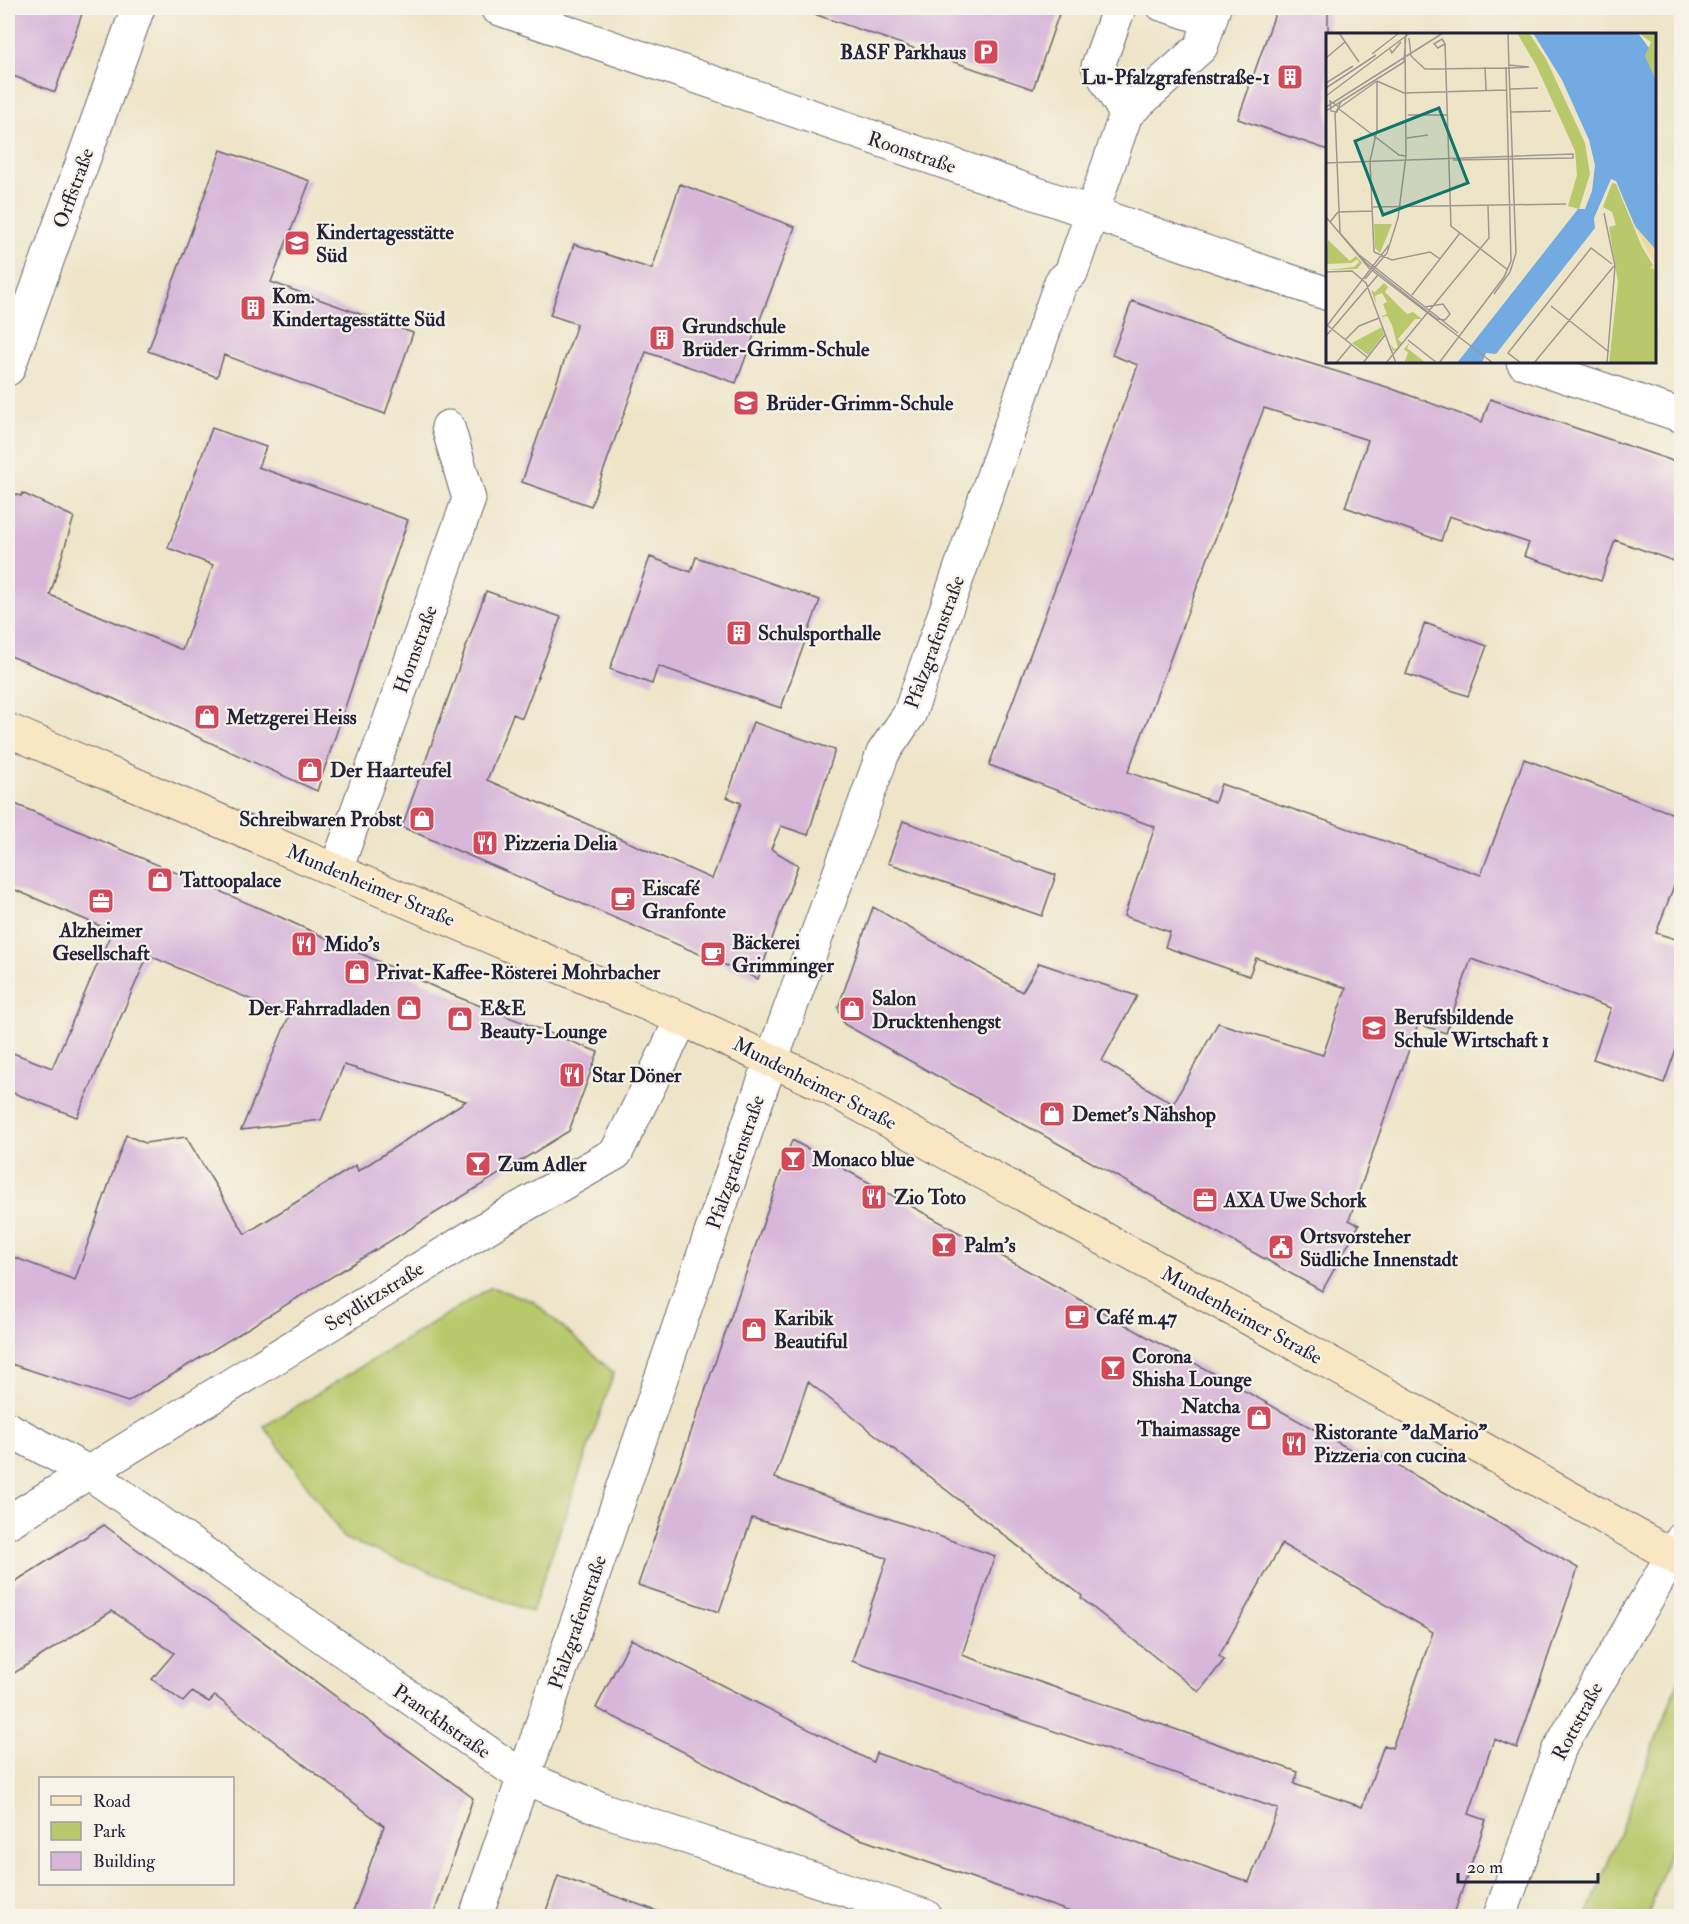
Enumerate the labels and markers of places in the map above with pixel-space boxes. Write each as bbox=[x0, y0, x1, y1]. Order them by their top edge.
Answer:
parking icon: BASF Parkhaus bbox=[971, 37, 1001, 67]
place label: BASF Parkhaus bbox=[840, 40, 966, 65]
building icon: Lu-Pfalzgrafenstraße-1 bbox=[1275, 62, 1305, 92]
place label: Lu-Pfalzgrafenstraße-1 bbox=[1081, 65, 1270, 91]
place label: Kindertagesstätte Süd bbox=[316, 220, 455, 268]
school or university icon: Kindertagesstätte Süd bbox=[282, 228, 312, 258]
place label: Kom. Kindertagesstätte Süd bbox=[272, 284, 445, 333]
building icon: Kom. Kindertagesstätte Süd bbox=[238, 293, 268, 323]
place label: Grundschule Brüder-Grimm-Schule bbox=[682, 314, 870, 362]
building icon: Grundschule Brüder-Grimm-Schule bbox=[647, 323, 677, 353]
school or university icon: Brüder-Grimm-Schule bbox=[731, 388, 761, 418]
place label: Brüder-Grimm-Schule bbox=[766, 391, 954, 416]
building icon: Schulsporthalle bbox=[724, 618, 754, 648]
place label: Schulsporthalle bbox=[758, 621, 881, 647]
shop icon: Metzgerei Heiss bbox=[192, 702, 222, 732]
place label: Metzgerei Heiss bbox=[225, 705, 357, 731]
shop icon: Der Haarteufel bbox=[295, 755, 325, 785]
place label: Der Haarteufel bbox=[330, 758, 453, 783]
shop icon: Schreibwaren Probst bbox=[407, 804, 437, 834]
place label: Schreibwaren Probst bbox=[239, 807, 403, 832]
restaurant icon: Pizzeria Delia bbox=[470, 828, 500, 858]
place label: Pizzeria Delia bbox=[504, 831, 618, 856]
shop icon: Tattoopalace bbox=[145, 865, 175, 895]
place label: Tattoopalace bbox=[179, 868, 282, 894]
place label: Eiscafé Granfonte bbox=[642, 876, 726, 924]
cafe icon: Eiscafé Granfonte bbox=[608, 884, 638, 914]
office icon: Alzheimer Gesellschaft bbox=[86, 886, 116, 916]
place label: Alzheimer Gesellschaft bbox=[52, 918, 150, 966]
restaurant icon: Mido's bbox=[289, 929, 319, 959]
place label: Bäckerei Grimminger bbox=[732, 930, 834, 979]
place label: Mido's bbox=[323, 932, 380, 957]
cafe icon: Bäckerei Grimminger bbox=[698, 939, 728, 969]
shop icon: Privat-Kaffee-Rösterei Mohrbacher bbox=[342, 957, 372, 987]
place label: Privat-Kaffee-Rösterei Mohrbacher bbox=[376, 960, 661, 985]
place label: Salon Drucktenhengst bbox=[872, 986, 1002, 1035]
shop icon: Der Fahrradladen bbox=[394, 993, 424, 1023]
shop icon: Salon Drucktenhengst bbox=[837, 994, 867, 1024]
place label: Der Fahrradladen bbox=[248, 996, 391, 1021]
place label: E&E Beauty-Lounge bbox=[480, 996, 607, 1045]
shop icon: E&E Beauty-Lounge bbox=[445, 1004, 475, 1034]
place label: Berufsbildende Schule Wirtschaft 1 bbox=[1394, 1005, 1549, 1053]
school or university icon: Berufsbildende Schule Wirtschaft 1 bbox=[1359, 1013, 1389, 1043]
restaurant icon: Star Döner bbox=[557, 1060, 587, 1090]
place label: Star Döner bbox=[592, 1063, 682, 1088]
shop icon: Demet's Nähshop bbox=[1037, 1099, 1067, 1129]
place label: Demet's Nähshop bbox=[1072, 1102, 1216, 1128]
bar icon: Monaco blue bbox=[778, 1144, 808, 1174]
place label: Monaco blue bbox=[811, 1147, 915, 1172]
bar icon: Zum Adler bbox=[463, 1149, 493, 1179]
place label: Zum Adler bbox=[498, 1152, 587, 1177]
restaurant icon: Zio Toto bbox=[859, 1182, 889, 1212]
place label: Zio Toto bbox=[894, 1185, 966, 1210]
office icon: AXA Uwe Schork bbox=[1190, 1185, 1220, 1215]
place label: AXA Uwe Schork bbox=[1223, 1188, 1367, 1213]
place label: Ortsvorsteher Südliche Innenstadt bbox=[1300, 1224, 1458, 1272]
bar icon: Palm's bbox=[929, 1230, 959, 1260]
public building icon: Ortsvorsteher Südliche Innenstadt bbox=[1266, 1232, 1296, 1262]
place label: Palm's bbox=[964, 1233, 1016, 1258]
cafe icon: Café m.47 bbox=[1062, 1302, 1092, 1332]
place label: Café m.47 bbox=[1096, 1305, 1178, 1330]
place label: Karibik Beautiful bbox=[774, 1306, 849, 1354]
shop icon: Karibik Beautiful bbox=[739, 1315, 769, 1345]
place label: Corona Shisha Lounge bbox=[1132, 1344, 1252, 1393]
bar icon: Corona Shisha Lounge bbox=[1098, 1353, 1128, 1383]
place label: Natcha Thaimassage bbox=[1136, 1394, 1241, 1443]
shop icon: Natcha Thaimassage bbox=[1244, 1403, 1274, 1433]
place label: Ristorante "daMario" Pizzeria con cucina bbox=[1314, 1420, 1487, 1468]
restaurant icon: Ristorante "daMario" Pizzeria con cucina bbox=[1279, 1429, 1309, 1459]

